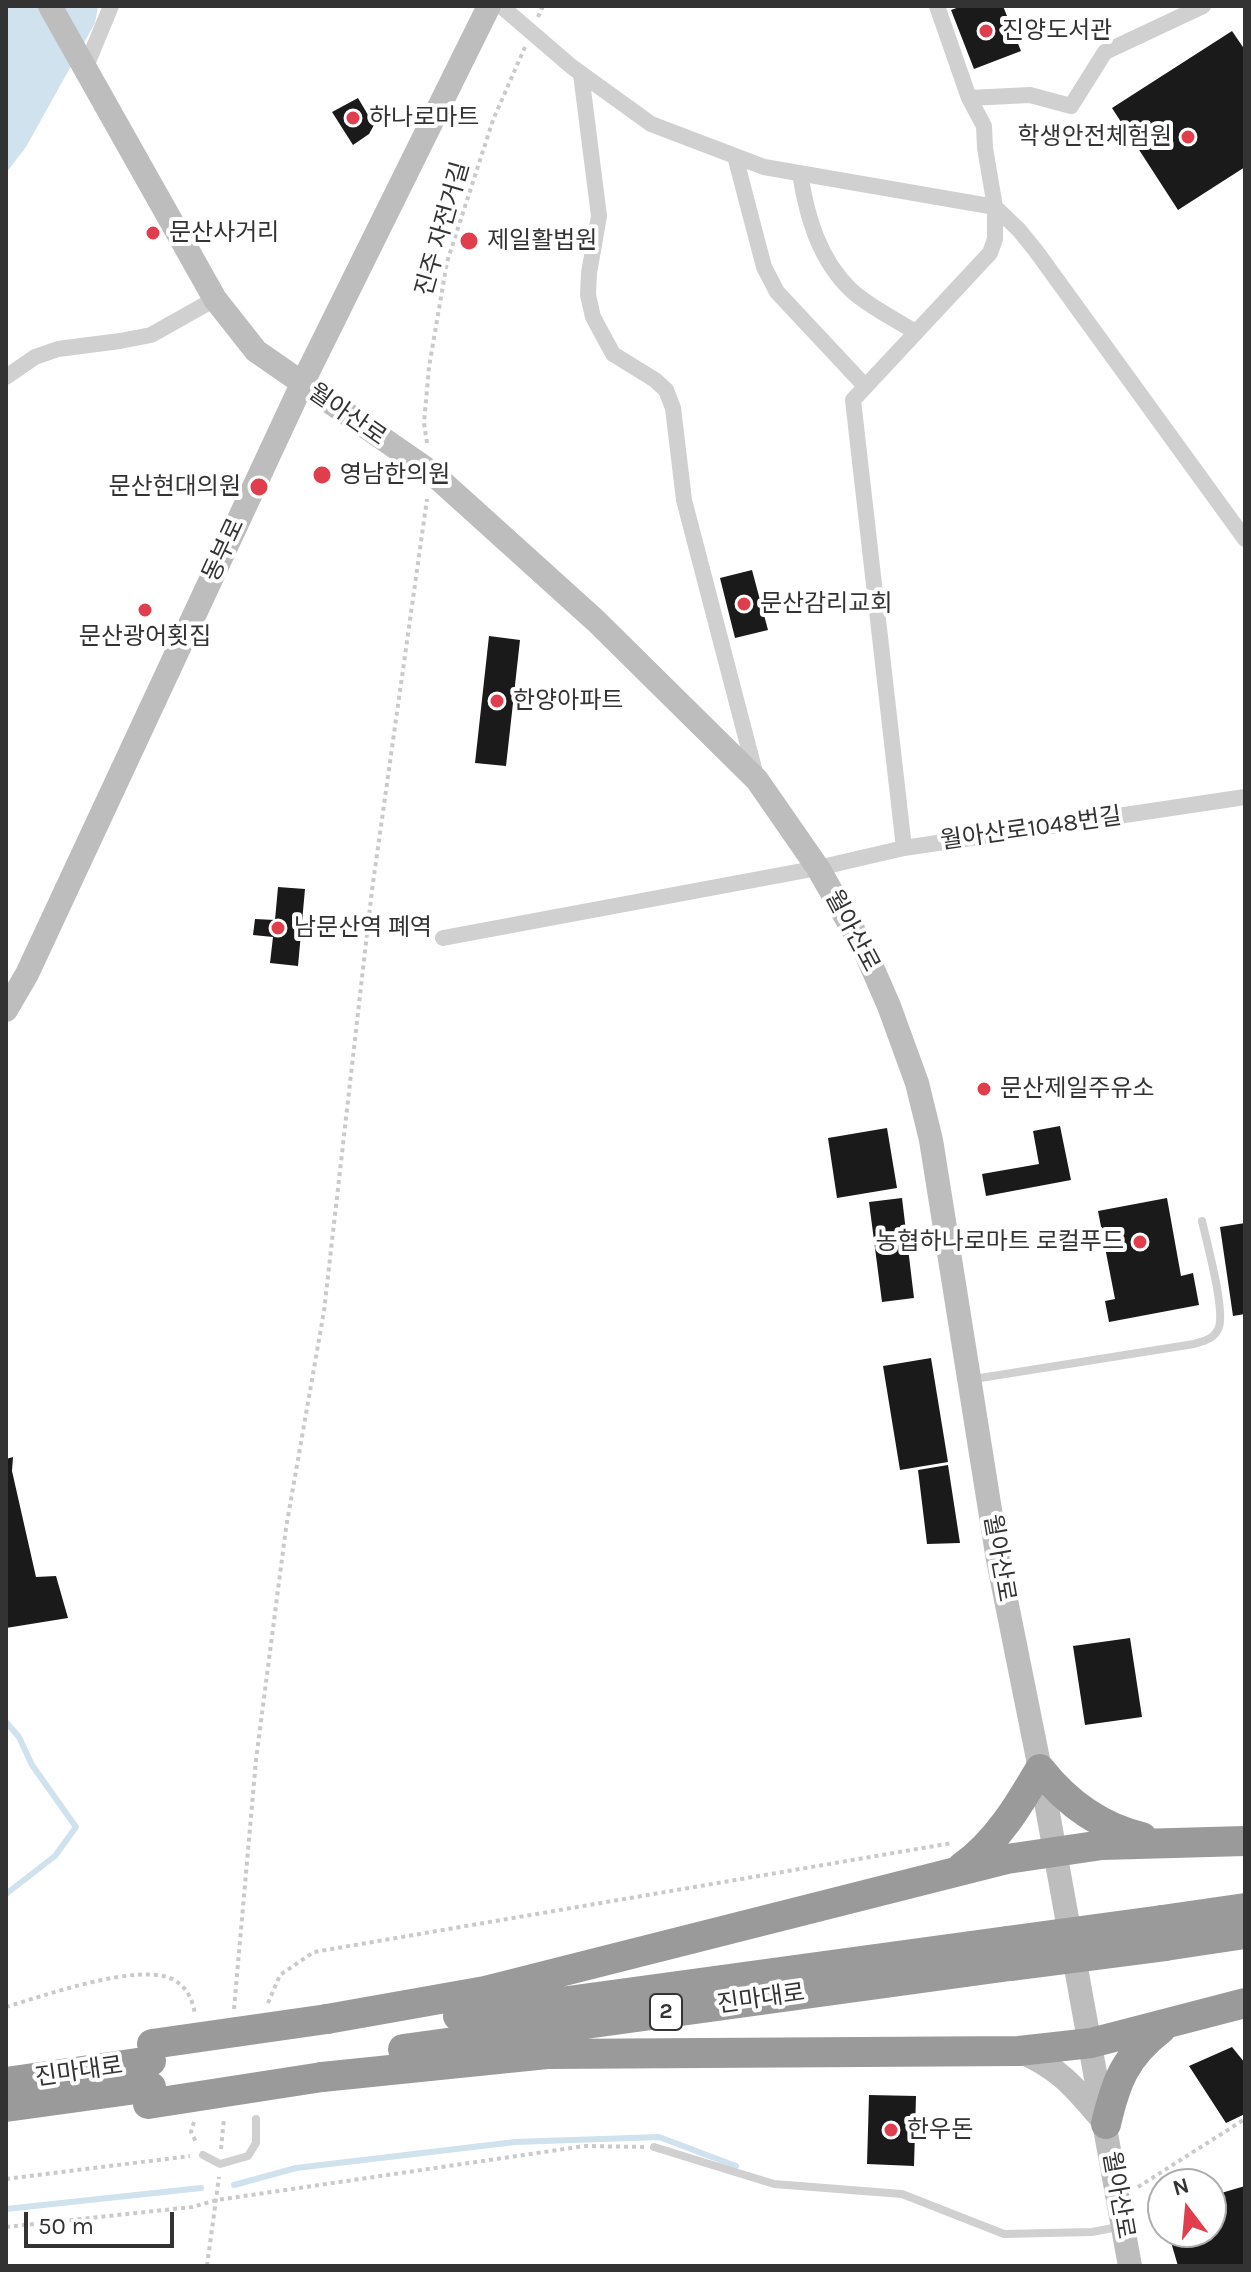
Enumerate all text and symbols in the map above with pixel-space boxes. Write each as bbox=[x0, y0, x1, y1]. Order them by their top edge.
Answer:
place label: 진양도서관 bbox=[1002, 17, 1112, 45]
marker: 진양도서관 bbox=[977, 22, 995, 40]
place label: 하나로마트 bbox=[369, 104, 479, 132]
marker: 하나로마트 bbox=[344, 109, 362, 127]
place label: 학생안전체험원 bbox=[1017, 123, 1172, 151]
marker: 학생안전체험원 bbox=[1179, 128, 1197, 146]
street label: 진주 자전거길 bbox=[410, 159, 476, 299]
place label: 문산사거리 bbox=[169, 219, 279, 247]
marker: 문산사거리 bbox=[144, 224, 162, 242]
place label: 제일활법원 bbox=[487, 227, 597, 255]
marker: 제일활법원 bbox=[458, 230, 480, 252]
street label: 월아산로 bbox=[303, 378, 391, 452]
place label: 영남한의원 bbox=[340, 461, 450, 489]
marker: 영남한의원 bbox=[311, 464, 333, 486]
place label: 문산현대의원 bbox=[109, 473, 241, 501]
marker: 문산현대의원 bbox=[248, 476, 270, 498]
street label: 동부로 bbox=[197, 514, 251, 586]
place label: 문산감리교회 bbox=[760, 590, 892, 618]
marker: 문산감리교회 bbox=[735, 595, 753, 613]
marker: 문산광어횟집 bbox=[136, 601, 154, 619]
place label: 문산광어횟집 bbox=[79, 623, 211, 651]
place label: 한양아파트 bbox=[513, 687, 623, 715]
marker: 한양아파트 bbox=[488, 692, 506, 710]
street label: 월아산로1048번길 bbox=[938, 802, 1124, 856]
street label: 월아산로 bbox=[819, 885, 885, 977]
place label: 남문산역 폐역 bbox=[294, 914, 432, 942]
marker: 남문산역 폐역 bbox=[269, 919, 287, 937]
place label: 문산제일주유소 bbox=[1000, 1075, 1155, 1103]
marker: 문산제일주유소 bbox=[975, 1080, 993, 1098]
place label: 농협하나로마트 로컬푸드 bbox=[875, 1228, 1124, 1256]
marker: 농협하나로마트 로컬푸드 bbox=[1131, 1233, 1149, 1251]
street label: 월아산로 bbox=[977, 1512, 1021, 1604]
street label: 진마대로 bbox=[715, 1979, 807, 2019]
road number: 2 bbox=[650, 1994, 682, 2030]
street label: 진마대로 bbox=[33, 2052, 125, 2092]
place label: 한우돈 bbox=[907, 2116, 973, 2144]
marker: 한우돈 bbox=[882, 2121, 900, 2139]
street label: 월아산로 bbox=[1096, 2149, 1140, 2241]
north arrow bbox=[1147, 2168, 1227, 2248]
text: N bbox=[1170, 2172, 1192, 2202]
scale bar bbox=[28, 2196, 178, 2246]
text: 50 m bbox=[38, 2212, 94, 2240]

